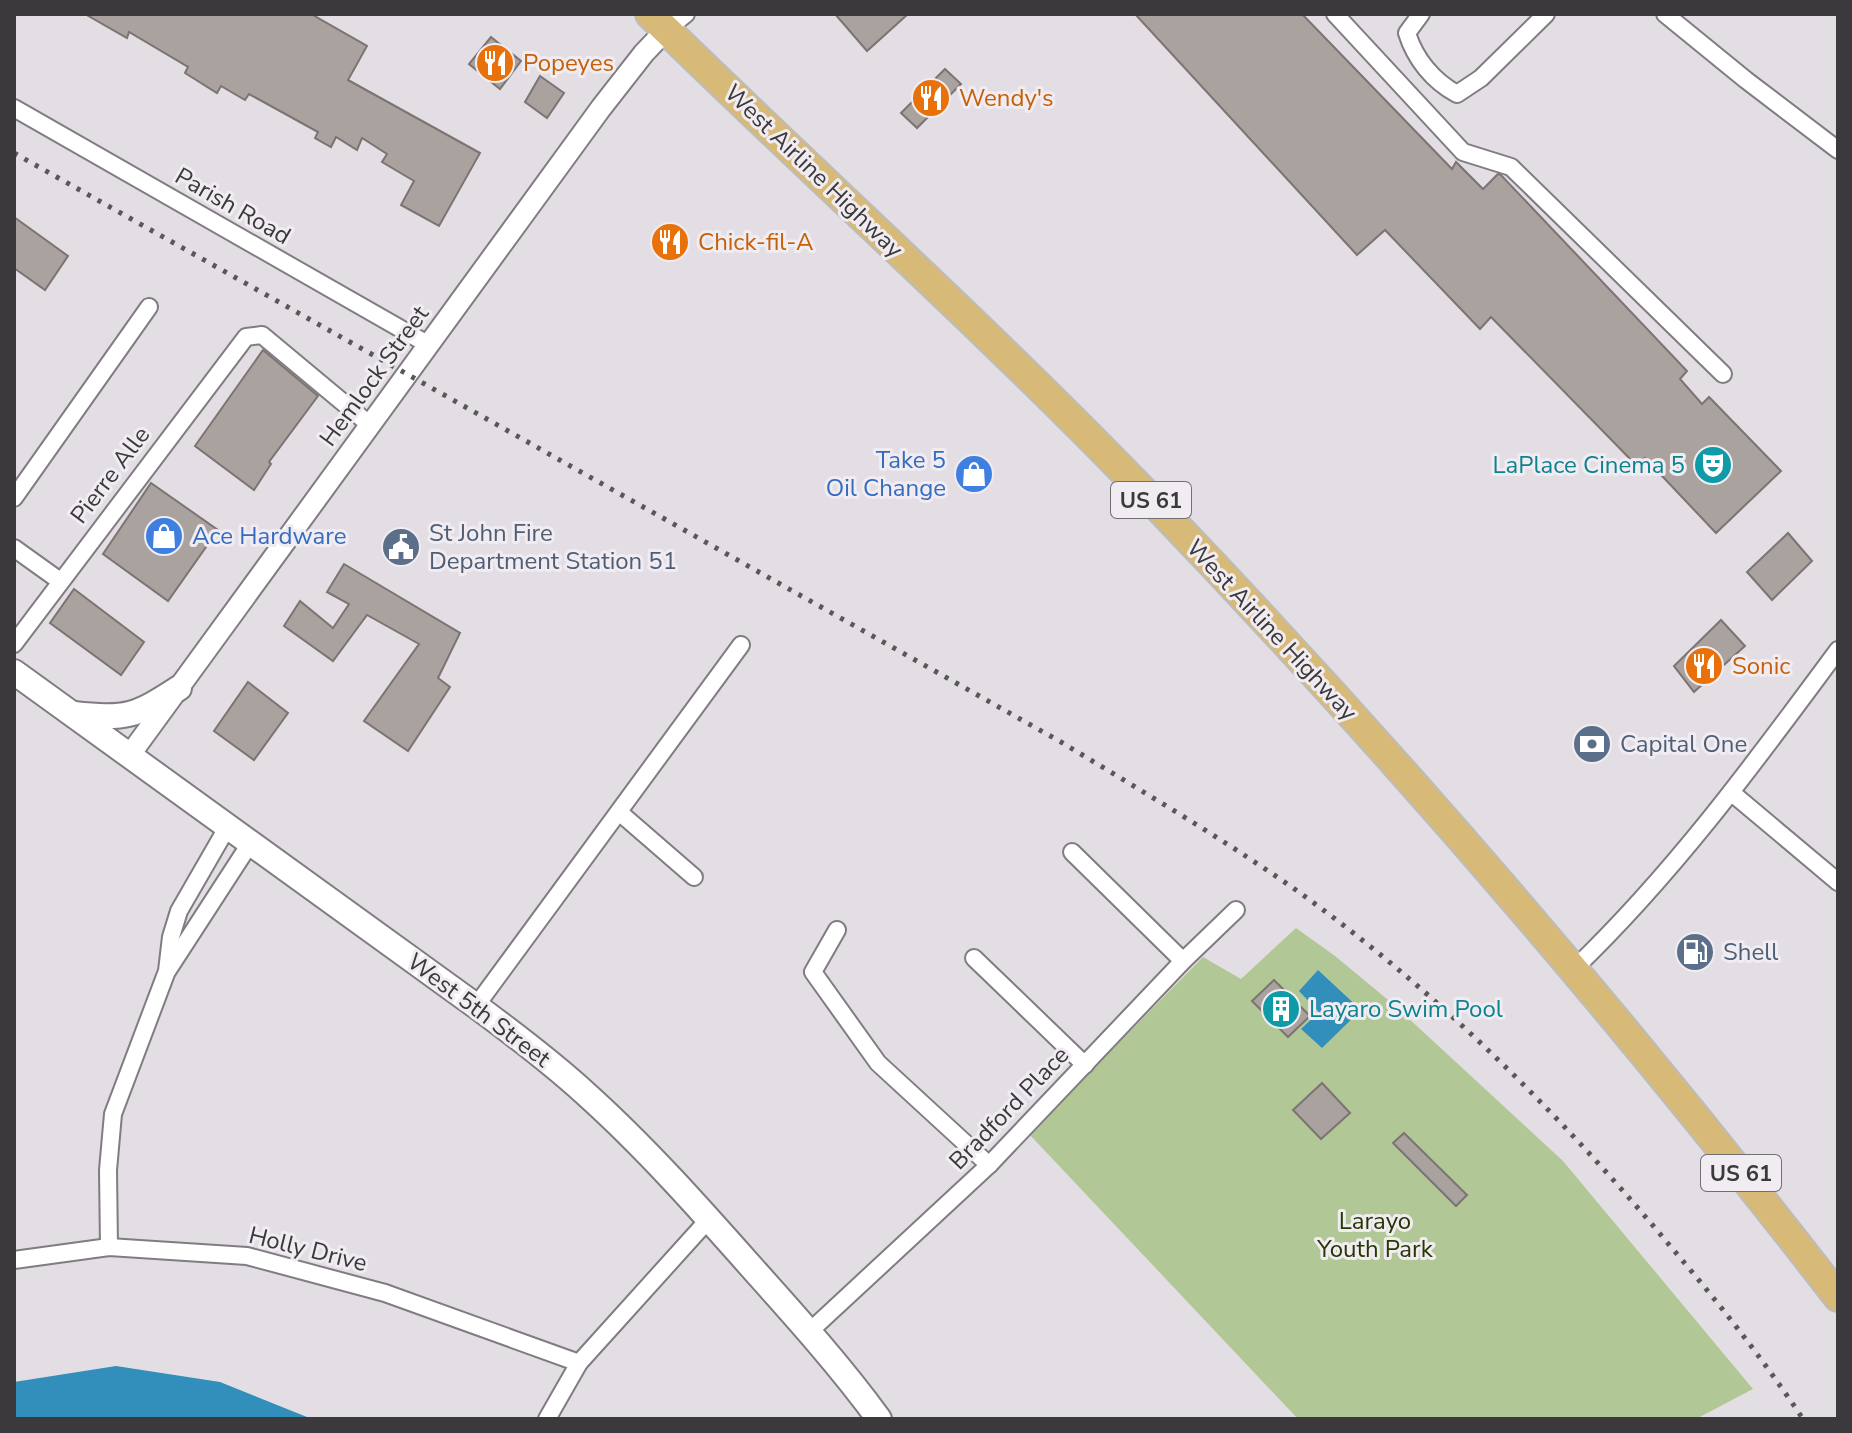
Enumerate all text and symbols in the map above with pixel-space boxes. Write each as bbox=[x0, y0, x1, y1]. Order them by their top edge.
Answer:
restaurant icon: Popeyes bbox=[474, 42, 516, 84]
place label: Popeyes bbox=[523, 47, 614, 79]
street label: West Airline Highway bbox=[718, 77, 911, 265]
restaurant icon: Wendy's bbox=[910, 77, 952, 119]
place label: Wendy's bbox=[959, 82, 1054, 114]
street label: Parish Road bbox=[169, 160, 297, 252]
restaurant icon: Chick-fil-A bbox=[649, 221, 691, 263]
place label: Chick-fil-A bbox=[698, 226, 814, 258]
street label: Hemlock Street bbox=[312, 299, 436, 453]
street label: Pierre Alle bbox=[63, 420, 157, 530]
place label: Take 5 Oil Change bbox=[826, 444, 946, 504]
theatre icon: LaPlace Cinema 5 bbox=[1692, 444, 1734, 486]
place label: LaPlace Cinema 5 bbox=[1492, 449, 1685, 481]
shop icon: Take 5 Oil Change bbox=[953, 453, 995, 495]
road number: US 61 bbox=[1111, 482, 1191, 518]
shop icon: Ace Hardware bbox=[143, 515, 185, 557]
place label: St John Fire Department Station 51 bbox=[429, 517, 677, 577]
place label: Ace Hardware bbox=[192, 520, 346, 552]
public building icon: St John Fire Department Station 51 bbox=[380, 526, 422, 568]
street label: West Airline Highway bbox=[1179, 532, 1365, 728]
restaurant icon: Sonic bbox=[1683, 645, 1725, 687]
place label: Sonic bbox=[1732, 650, 1790, 682]
bank icon: Capital One bbox=[1571, 723, 1613, 765]
place label: Capital One bbox=[1620, 728, 1747, 760]
fuel station icon: Shell bbox=[1674, 931, 1716, 973]
place label: Shell bbox=[1723, 936, 1778, 968]
street label: West 5th Street bbox=[401, 946, 558, 1075]
building icon: Layaro Swim Pool bbox=[1260, 988, 1302, 1030]
place label: Layaro Swim Pool bbox=[1309, 993, 1503, 1025]
street label: Bradford Place bbox=[942, 1039, 1076, 1177]
road number: US 61 bbox=[1701, 1155, 1781, 1191]
park label: Larayo Youth Park bbox=[1316, 1205, 1434, 1265]
street label: Holly Drive bbox=[245, 1219, 371, 1279]

